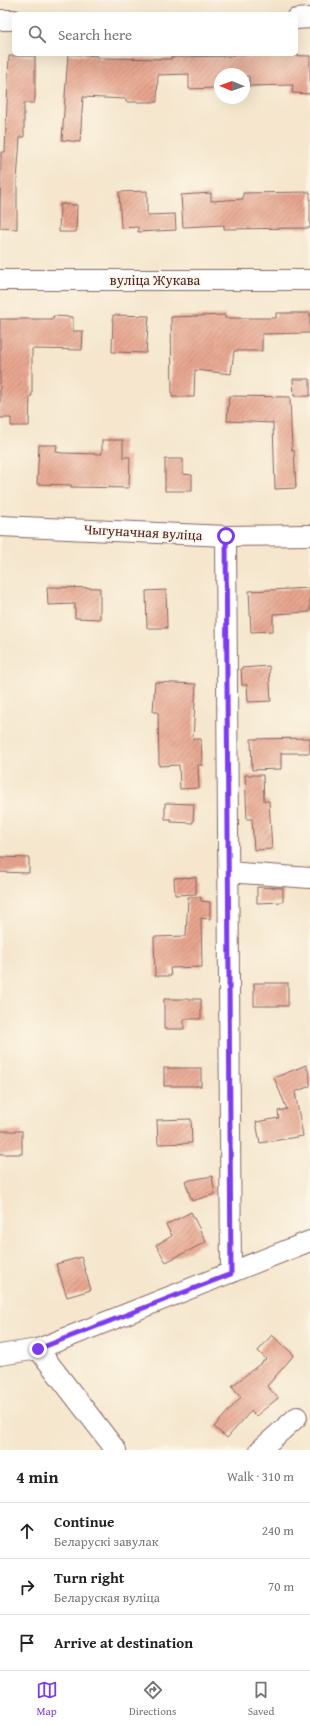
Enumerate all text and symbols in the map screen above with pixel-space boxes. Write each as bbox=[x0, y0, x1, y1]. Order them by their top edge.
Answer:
search box bbox=[12, 12, 298, 56]
icon: search bbox=[26, 23, 48, 45]
text: Search here bbox=[58, 24, 132, 45]
north arrow bbox=[214, 68, 250, 104]
street label: вуліца Жукава bbox=[110, 270, 201, 290]
street label: Чыгуначная вуліца bbox=[83, 519, 203, 545]
route start bbox=[217, 527, 235, 545]
route end bbox=[29, 1340, 47, 1358]
text: 4 min bbox=[16, 1464, 58, 1489]
text: Walk · 310 m bbox=[227, 1467, 294, 1486]
text: Continue bbox=[54, 1511, 115, 1532]
icon: ahead bbox=[16, 1520, 38, 1542]
text: 240 m bbox=[262, 1521, 294, 1540]
text: Беларускі завулак bbox=[54, 1532, 158, 1551]
text: Turn right bbox=[54, 1567, 125, 1588]
icon: right bbox=[16, 1576, 38, 1598]
text: 70 m bbox=[268, 1577, 294, 1596]
text: Беларуская вуліца bbox=[54, 1588, 160, 1607]
icon: arrive bbox=[16, 1632, 38, 1654]
text: Arrive at destination bbox=[54, 1632, 193, 1653]
tab: Map bbox=[36, 1679, 58, 1719]
tab: Directions bbox=[129, 1679, 176, 1719]
tab: Saved bbox=[248, 1679, 274, 1719]

